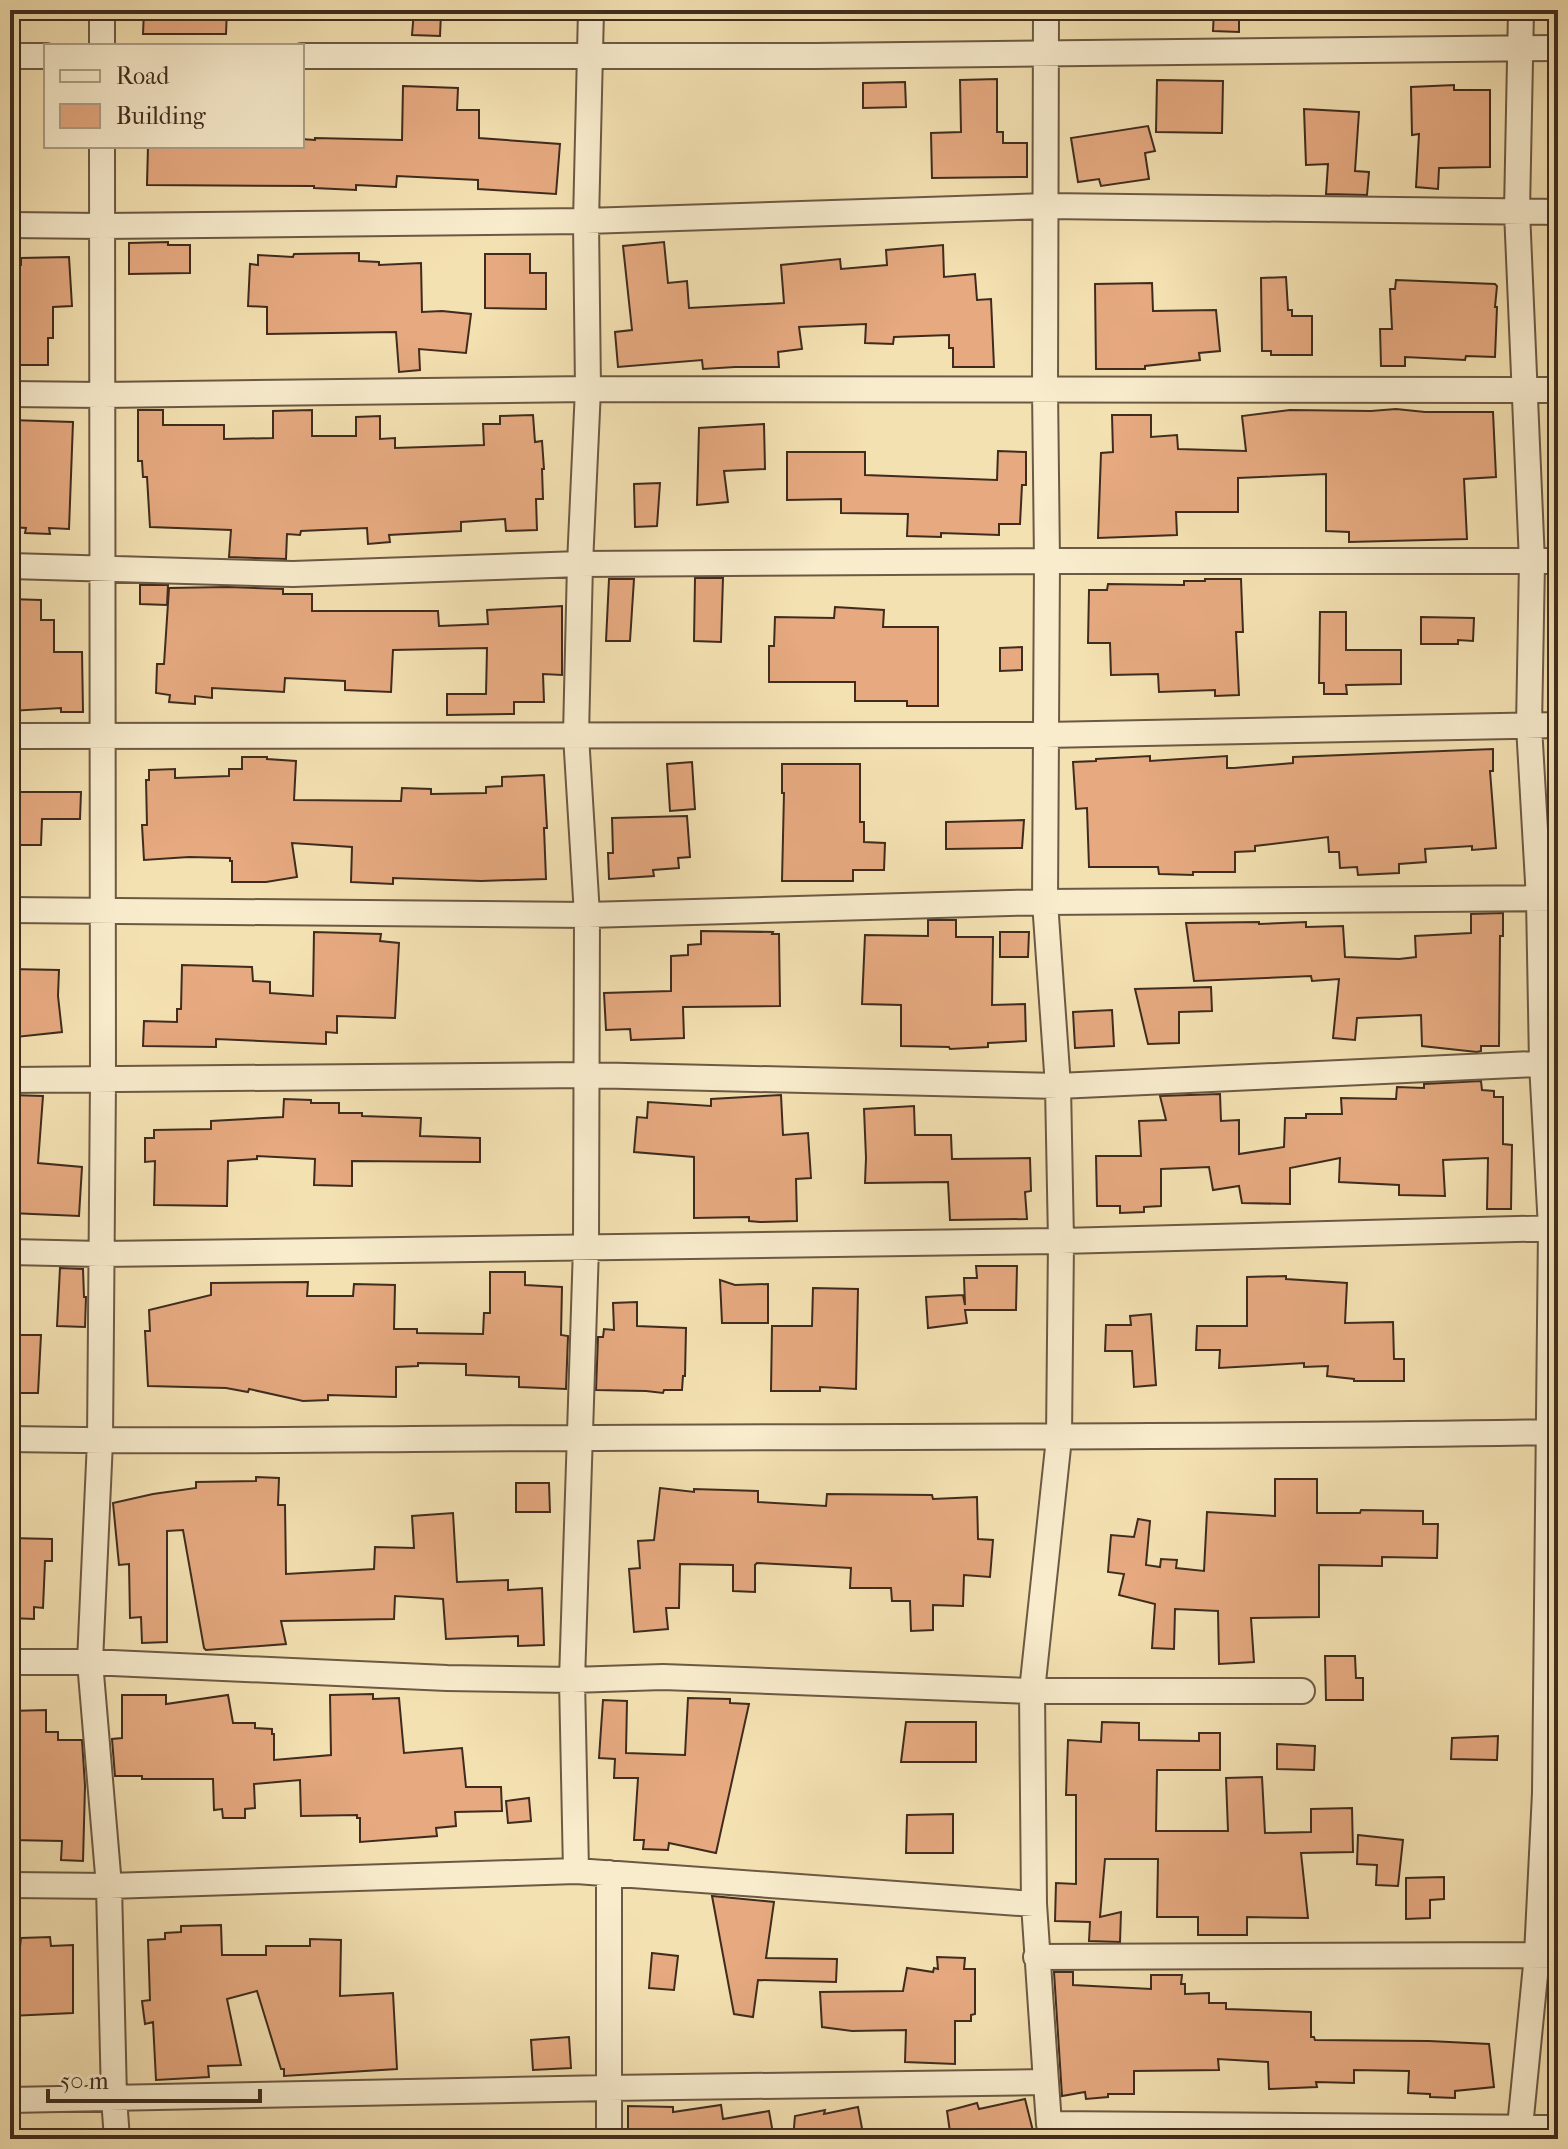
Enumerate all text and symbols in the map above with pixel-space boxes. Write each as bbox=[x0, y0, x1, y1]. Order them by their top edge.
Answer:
legend bbox=[44, 44, 304, 148]
text: Road bbox=[116, 62, 170, 90]
text: Building bbox=[116, 102, 207, 130]
scale bar bbox=[48, 2053, 260, 2103]
text: 50 m bbox=[60, 2067, 109, 2095]

